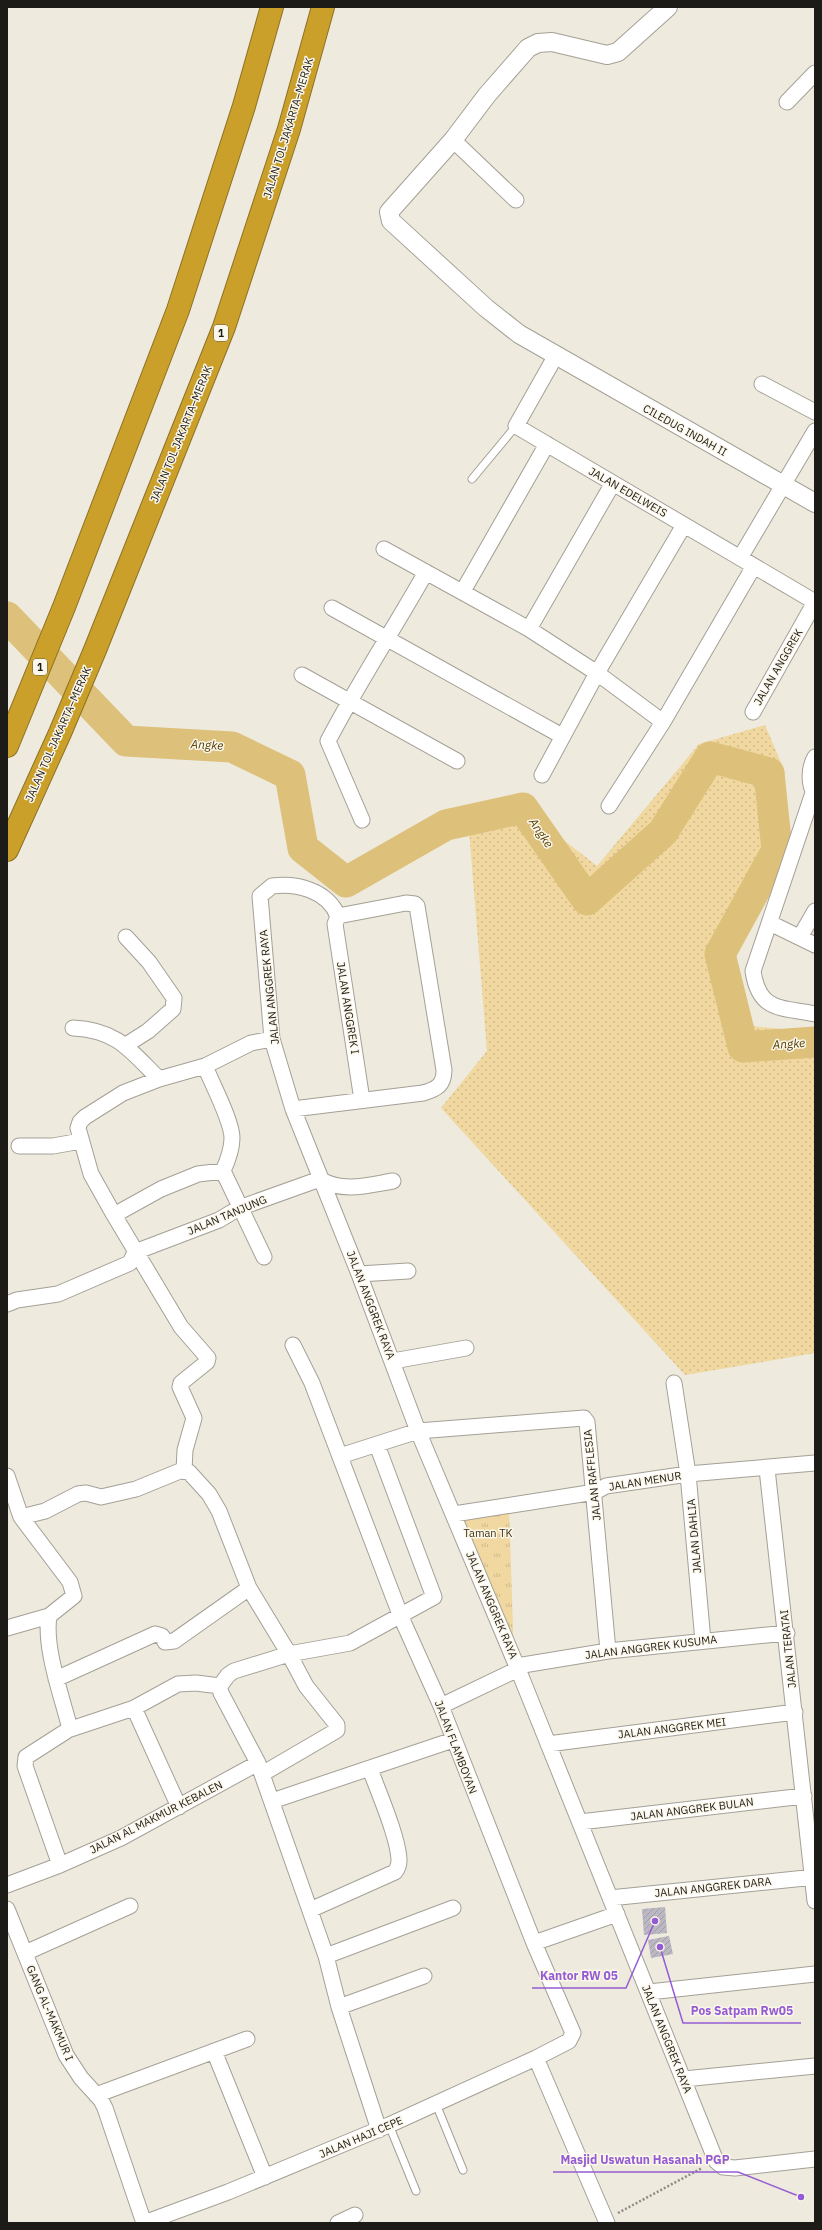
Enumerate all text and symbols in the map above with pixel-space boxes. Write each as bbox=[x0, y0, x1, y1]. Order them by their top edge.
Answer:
street label: JALAN TOL JAKARTA–MERAK bbox=[260, 56, 316, 200]
road number: 1 bbox=[214, 325, 228, 341]
street label: JALAN TOL JAKARTA–MERAK bbox=[147, 363, 215, 504]
street label: CILEDUG INDAH II bbox=[641, 401, 729, 459]
street label: JALAN EDELWEIS bbox=[586, 464, 670, 520]
street label: JALAN ANGGREK bbox=[750, 626, 806, 708]
road number: 1 bbox=[33, 659, 47, 675]
street label: JALAN TOL JAKARTA–MERAK bbox=[22, 664, 94, 804]
water label: Angke bbox=[189, 736, 224, 753]
water label: Angke bbox=[526, 814, 557, 850]
street label: JALAN ANGGREK RAYA bbox=[256, 929, 282, 1045]
street label: JALAN ANGGREK I bbox=[334, 961, 362, 1055]
water label: Angke bbox=[771, 1035, 806, 1052]
street label: JALAN TANJUNG bbox=[185, 1192, 269, 1238]
street label: JALAN ANGGREK RAYA bbox=[344, 1249, 398, 1361]
street label: JALAN RAFFLESIA bbox=[580, 1429, 604, 1521]
street label: JALAN MENUR bbox=[608, 1468, 682, 1494]
street label: JALAN DAHLIA bbox=[684, 1498, 704, 1574]
park label: Taman TK bbox=[464, 1526, 513, 1540]
street label: JALAN ANGGREK RAYA bbox=[463, 1549, 521, 1661]
street label: JALAN TERATAI bbox=[777, 1609, 799, 1689]
street label: JALAN ANGGREK KUSUMA bbox=[584, 1632, 718, 1662]
street label: JALAN FLAMBOYAN bbox=[432, 1698, 480, 1796]
street label: JALAN ANGGREK MEI bbox=[617, 1714, 727, 1742]
street label: JALAN AL MAKMUR KEBALEN bbox=[87, 1777, 225, 1857]
street label: JALAN ANGGREK BULAN bbox=[630, 1794, 754, 1824]
street label: JALAN ANGGREK DARA bbox=[654, 1874, 772, 1900]
street label: GANG AL-MAKMUR I bbox=[24, 1963, 76, 2063]
callout: Kantor RW 05 bbox=[532, 1964, 626, 1988]
text: Kantor RW 05 bbox=[540, 1968, 618, 1983]
street label: JALAN ANGGREK RAYA bbox=[639, 1983, 695, 2095]
callout: Pos Satpam Rw05 bbox=[683, 1999, 801, 2023]
text: Pos Satpam Rw05 bbox=[691, 2003, 793, 2018]
street label: JALAN HAJI CEPE bbox=[317, 2113, 405, 2161]
callout: Masjid Uswatun Hasanah PGP bbox=[553, 2148, 738, 2172]
text: Masjid Uswatun Hasanah PGP bbox=[560, 2152, 730, 2167]

